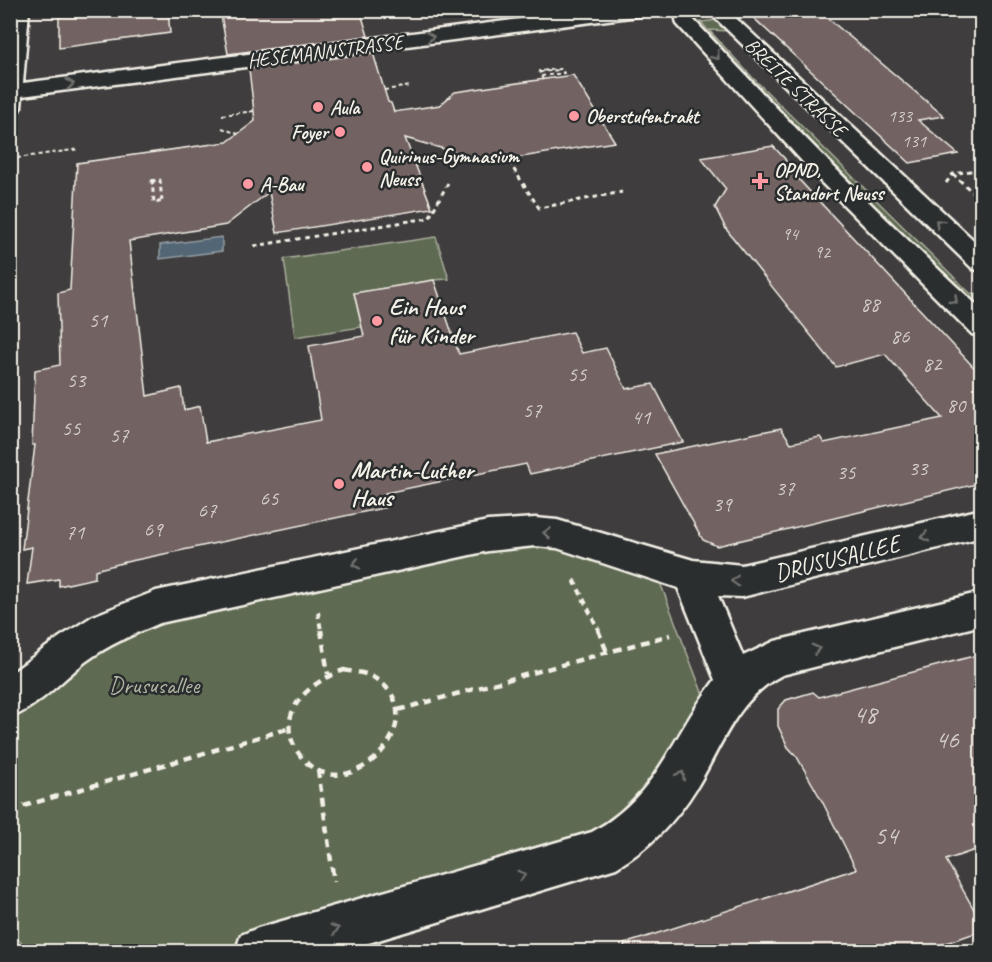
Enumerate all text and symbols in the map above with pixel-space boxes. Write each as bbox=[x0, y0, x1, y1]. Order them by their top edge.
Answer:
street label: HESEMANNSTRASSE bbox=[246, 29, 407, 73]
one-way arrow bbox=[425, 32, 435, 44]
street label: BREITE STRASSE bbox=[740, 33, 854, 144]
one-way arrow bbox=[709, 49, 720, 60]
one-way arrow bbox=[65, 78, 75, 91]
place label: Aula bbox=[330, 95, 361, 120]
marker: Aula bbox=[311, 100, 325, 114]
place label: Oberstufentrakt bbox=[586, 104, 701, 129]
house number: 133 bbox=[888, 105, 914, 127]
marker: Oberstufentrakt bbox=[567, 109, 581, 123]
place label: Foyer bbox=[291, 120, 331, 145]
marker: Foyer bbox=[333, 125, 347, 139]
house number: 131 bbox=[902, 130, 927, 152]
place label: Quirinus-Gymnasium Neuss bbox=[379, 144, 521, 192]
place label: OPND, Standort Neuss bbox=[774, 158, 885, 206]
marker: Quirinus-Gymnasium Neuss bbox=[360, 160, 374, 174]
place label: A-Bau bbox=[260, 172, 305, 197]
marker: OPND, Standort Neuss bbox=[751, 172, 769, 190]
marker: A-Bau bbox=[241, 177, 255, 191]
one-way arrow bbox=[936, 219, 947, 230]
house number: 94 bbox=[782, 223, 800, 245]
house number: 92 bbox=[814, 241, 832, 263]
house number: 88 bbox=[861, 291, 882, 317]
place label: Ein Haus für Kinder bbox=[389, 292, 476, 350]
one-way arrow bbox=[946, 293, 957, 304]
house number: 51 bbox=[89, 307, 109, 333]
marker: Ein Haus für Kinder bbox=[370, 314, 384, 328]
house number: 86 bbox=[891, 323, 910, 349]
house number: 82 bbox=[923, 351, 943, 377]
house number: 55 bbox=[568, 361, 588, 387]
house number: 53 bbox=[67, 367, 87, 393]
house number: 80 bbox=[947, 392, 967, 418]
house number: 57 bbox=[523, 397, 543, 423]
house number: 41 bbox=[632, 404, 652, 430]
house number: 55 bbox=[62, 415, 82, 441]
house number: 57 bbox=[110, 422, 130, 448]
place label: Martin-Luther Haus bbox=[351, 455, 476, 513]
house number: 33 bbox=[909, 455, 929, 481]
house number: 35 bbox=[837, 459, 857, 485]
house number: 37 bbox=[776, 475, 796, 501]
marker: Martin-Luther Haus bbox=[332, 477, 346, 491]
house number: 65 bbox=[260, 485, 280, 511]
house number: 39 bbox=[713, 491, 733, 517]
house number: 67 bbox=[198, 497, 218, 523]
house number: 69 bbox=[144, 516, 164, 542]
house number: 71 bbox=[66, 519, 86, 545]
one-way arrow bbox=[543, 527, 552, 540]
street label: DRUSUSALLEE bbox=[771, 527, 905, 588]
one-way arrow bbox=[920, 529, 930, 542]
one-way arrow bbox=[351, 557, 361, 570]
one-way arrow bbox=[730, 575, 739, 587]
one-way arrow bbox=[811, 644, 821, 657]
park label: Drususallee bbox=[109, 670, 201, 700]
house number: 48 bbox=[853, 698, 879, 731]
house number: 46 bbox=[935, 723, 960, 756]
one-way arrow bbox=[674, 771, 685, 782]
house number: 54 bbox=[874, 819, 900, 852]
one-way arrow bbox=[516, 870, 527, 882]
one-way arrow bbox=[329, 924, 340, 936]

